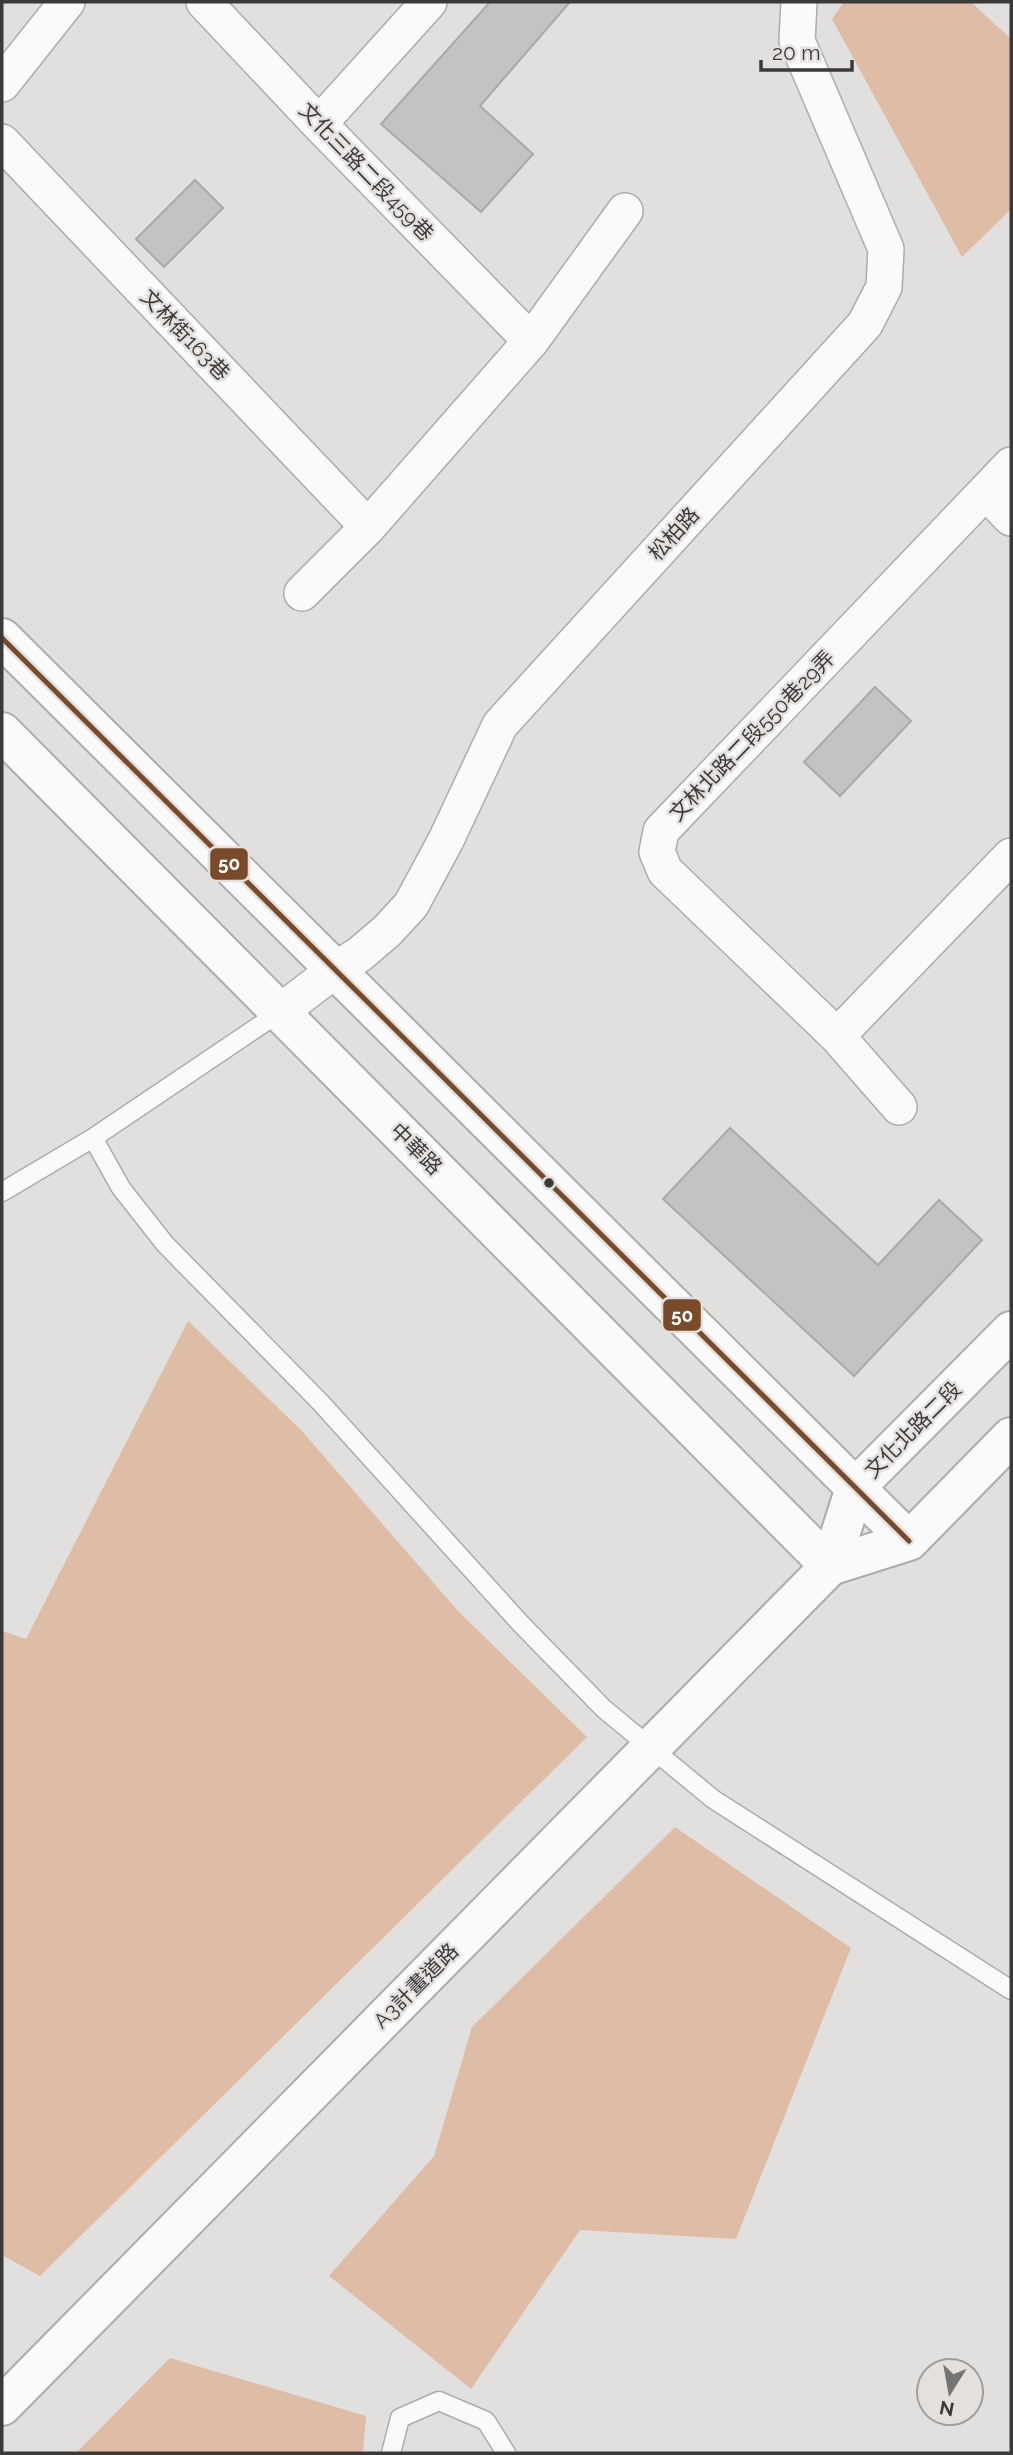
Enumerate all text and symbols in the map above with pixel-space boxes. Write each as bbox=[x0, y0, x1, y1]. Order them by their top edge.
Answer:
scale bar bbox=[761, 28, 852, 72]
text: 20 m bbox=[772, 40, 820, 65]
street label: 文化三路二段459巷 bbox=[294, 97, 439, 246]
street label: 文林街163巷 bbox=[136, 284, 235, 385]
street label: 松柏路 bbox=[643, 502, 704, 565]
street label: 文林北路二段550巷29弄 bbox=[664, 645, 839, 826]
line badge: 50 bbox=[209, 847, 249, 881]
text: 50 bbox=[218, 852, 240, 874]
street label: 中華路 bbox=[385, 1118, 447, 1180]
unlabelled marker bbox=[542, 1176, 556, 1190]
line badge: 50 bbox=[662, 1298, 702, 1332]
text: 50 bbox=[671, 1304, 693, 1326]
street label: 文化北路二段 bbox=[859, 1376, 966, 1483]
street label: A3計畫道路 bbox=[368, 1938, 463, 2033]
north arrow bbox=[915, 2357, 985, 2427]
text: N bbox=[938, 2397, 956, 2421]

